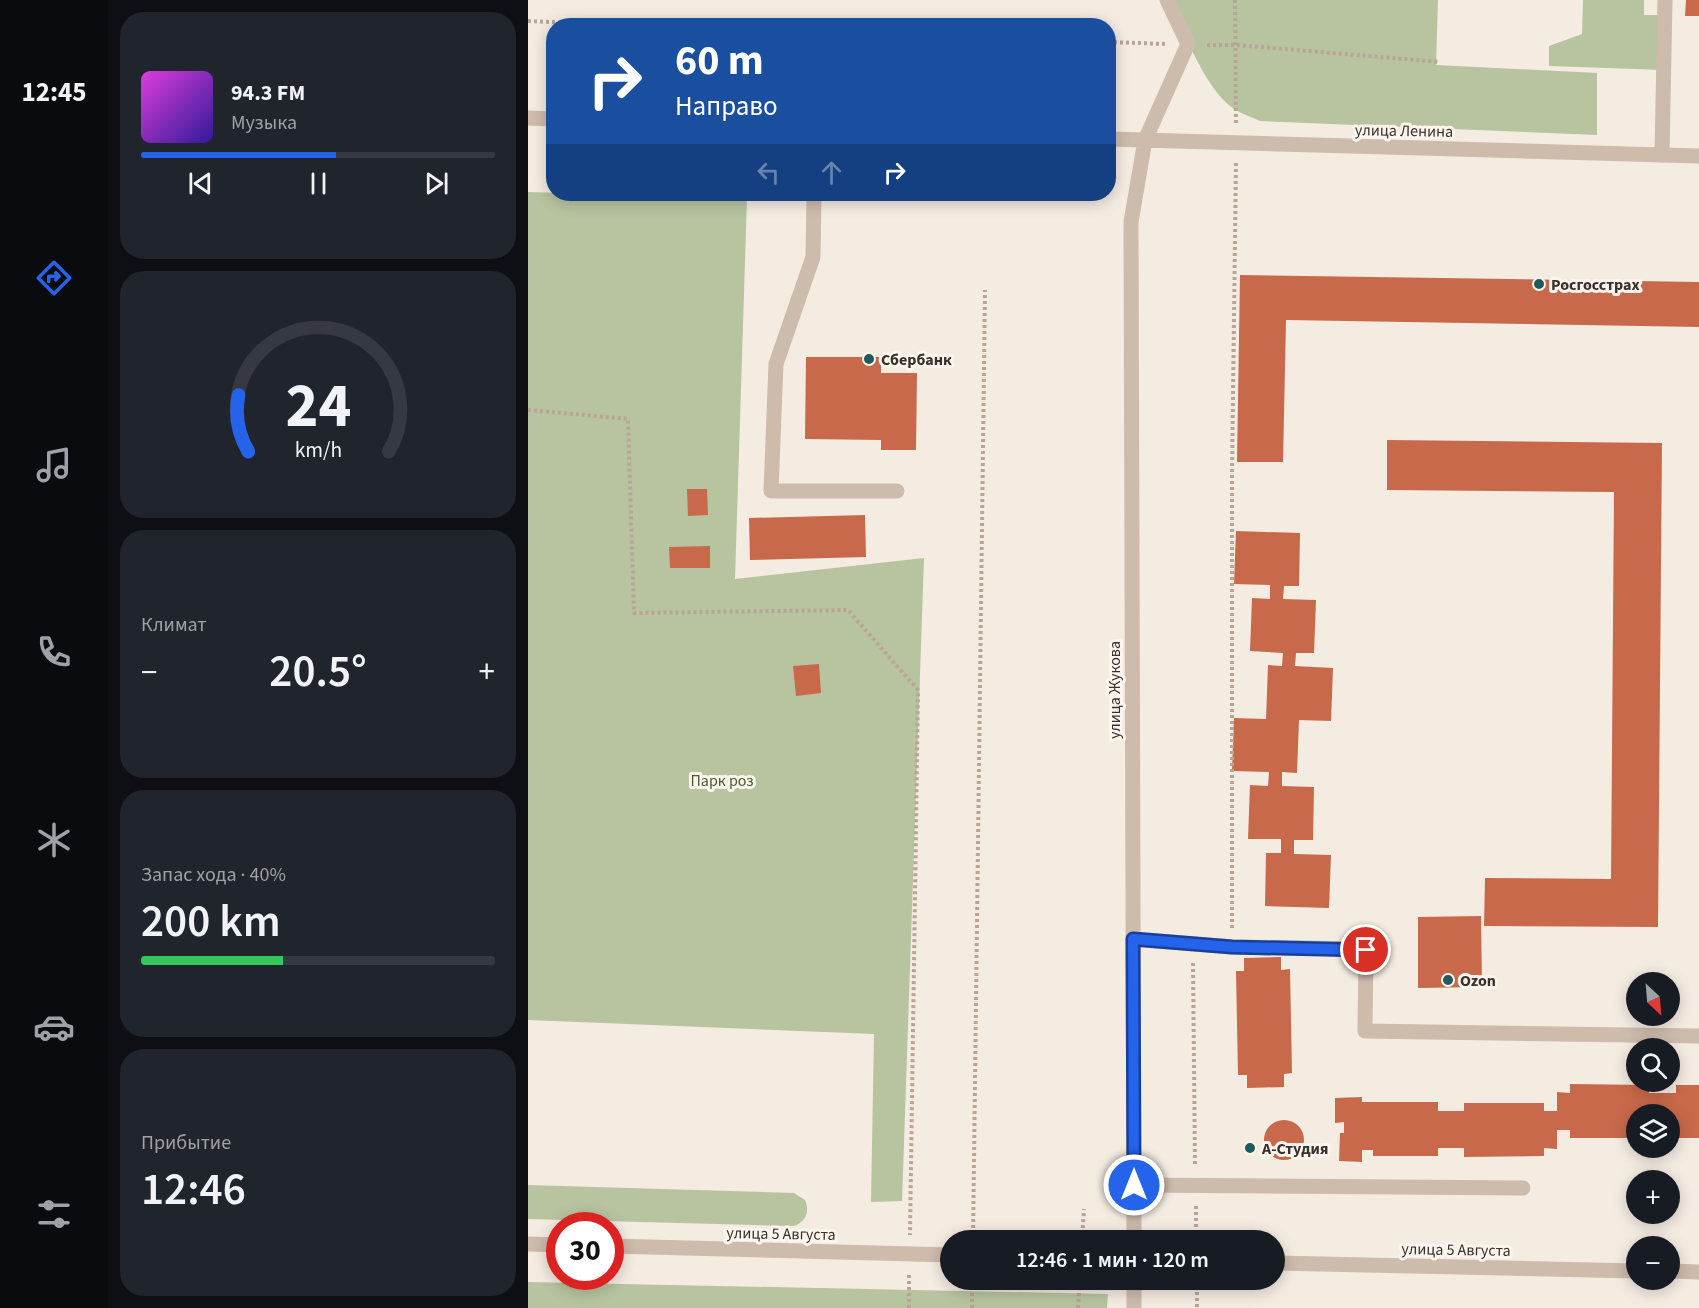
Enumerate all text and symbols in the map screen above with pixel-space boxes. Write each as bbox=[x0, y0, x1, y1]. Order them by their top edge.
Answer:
text: 60 m bbox=[675, 31, 764, 91]
icon: right bbox=[576, 42, 654, 120]
text: 12:45 bbox=[21, 73, 87, 112]
text: 94.3 FM bbox=[231, 77, 305, 109]
text: Направо bbox=[675, 87, 778, 126]
text: Музыка bbox=[231, 109, 297, 137]
street label: улица Ленина bbox=[1355, 119, 1453, 143]
icon: left bbox=[752, 156, 785, 189]
icon: ahead bbox=[815, 156, 848, 189]
icon: right bbox=[878, 156, 911, 189]
icon: previous bbox=[184, 167, 217, 200]
icon: pause bbox=[302, 167, 335, 200]
icon: next bbox=[420, 167, 453, 200]
icon: directions bbox=[33, 257, 75, 299]
place label: Росгосстрах bbox=[1551, 274, 1640, 296]
marker: Росгосстрах bbox=[1532, 277, 1546, 291]
place label: Сбербанк bbox=[881, 349, 952, 371]
marker: Сбербанк bbox=[862, 352, 876, 366]
text: 24 bbox=[285, 362, 351, 451]
text: km/h bbox=[294, 435, 342, 466]
icon: music bbox=[33, 444, 75, 486]
text: Климат bbox=[141, 611, 207, 639]
icon: phone bbox=[33, 631, 75, 673]
text: 20.5° bbox=[269, 640, 367, 704]
street label: улица Жукова bbox=[1104, 641, 1126, 739]
text: − bbox=[141, 649, 157, 696]
text: + bbox=[479, 649, 495, 696]
park label: Парк роз bbox=[691, 770, 753, 792]
icon: climate bbox=[33, 819, 75, 861]
text: Запас хода · 40% bbox=[141, 861, 286, 889]
text: 200 km bbox=[141, 890, 281, 954]
pin bbox=[1340, 924, 1391, 975]
icon: arrive bbox=[1349, 933, 1382, 966]
place label: Ozon bbox=[1460, 970, 1496, 992]
north arrow bbox=[1626, 972, 1680, 1026]
map controls bbox=[1626, 972, 1680, 1290]
marker: Ozon bbox=[1441, 973, 1455, 987]
icon: car bbox=[33, 1006, 75, 1048]
button: search bbox=[1626, 1038, 1680, 1092]
button: layers bbox=[1626, 1104, 1680, 1158]
text: Прибытие bbox=[141, 1129, 231, 1157]
place label: А-Студия bbox=[1261, 1138, 1329, 1160]
marker: А-Студия bbox=[1243, 1141, 1257, 1155]
position arrow bbox=[1102, 1153, 1166, 1217]
text: 12:46 bbox=[141, 1158, 246, 1222]
button: + bbox=[1626, 1170, 1680, 1224]
icon: filters bbox=[33, 1193, 75, 1235]
speed limit sign: 30 bbox=[546, 1212, 624, 1290]
street label: улица 5 Августа bbox=[726, 1222, 836, 1246]
button: − bbox=[1626, 1236, 1680, 1290]
street label: улица 5 Августа bbox=[1401, 1238, 1511, 1262]
text: 12:46 · 1 мин · 120 m bbox=[1016, 1244, 1209, 1276]

